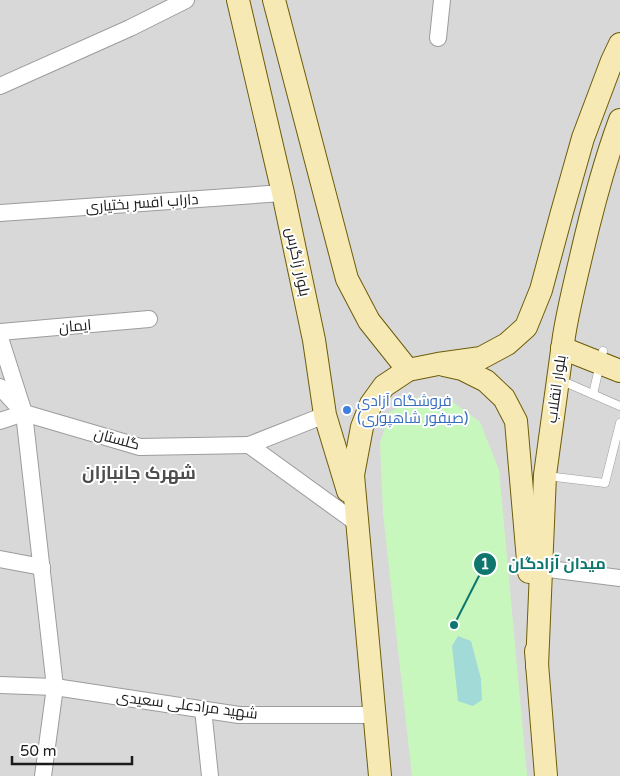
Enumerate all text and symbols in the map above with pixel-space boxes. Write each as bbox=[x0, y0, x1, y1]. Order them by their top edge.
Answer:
street label: داراب افسر بختیاری bbox=[85, 190, 199, 217]
street label: بلوار زاگرس bbox=[281, 226, 314, 298]
street label: ایمان bbox=[58, 316, 92, 337]
street label: بلوار انقلاب bbox=[542, 354, 570, 424]
place label: فروشگاه آزادی (صیفور شاهپوری) bbox=[357, 392, 468, 428]
marker: فروشگاه آزادی (صیفور شاهپوری) bbox=[341, 404, 353, 416]
street label: گلستان bbox=[92, 424, 142, 455]
district label: شهرک جانبازان bbox=[82, 462, 196, 484]
callout: میدان آزادگان bbox=[473, 548, 615, 579]
text: میدان آزادگان bbox=[508, 554, 606, 574]
text: 1 bbox=[480, 555, 490, 573]
street label: شهید مرادعلی سعیدی bbox=[115, 687, 259, 724]
scale bar bbox=[12, 734, 132, 766]
text: 50 m bbox=[20, 742, 57, 760]

